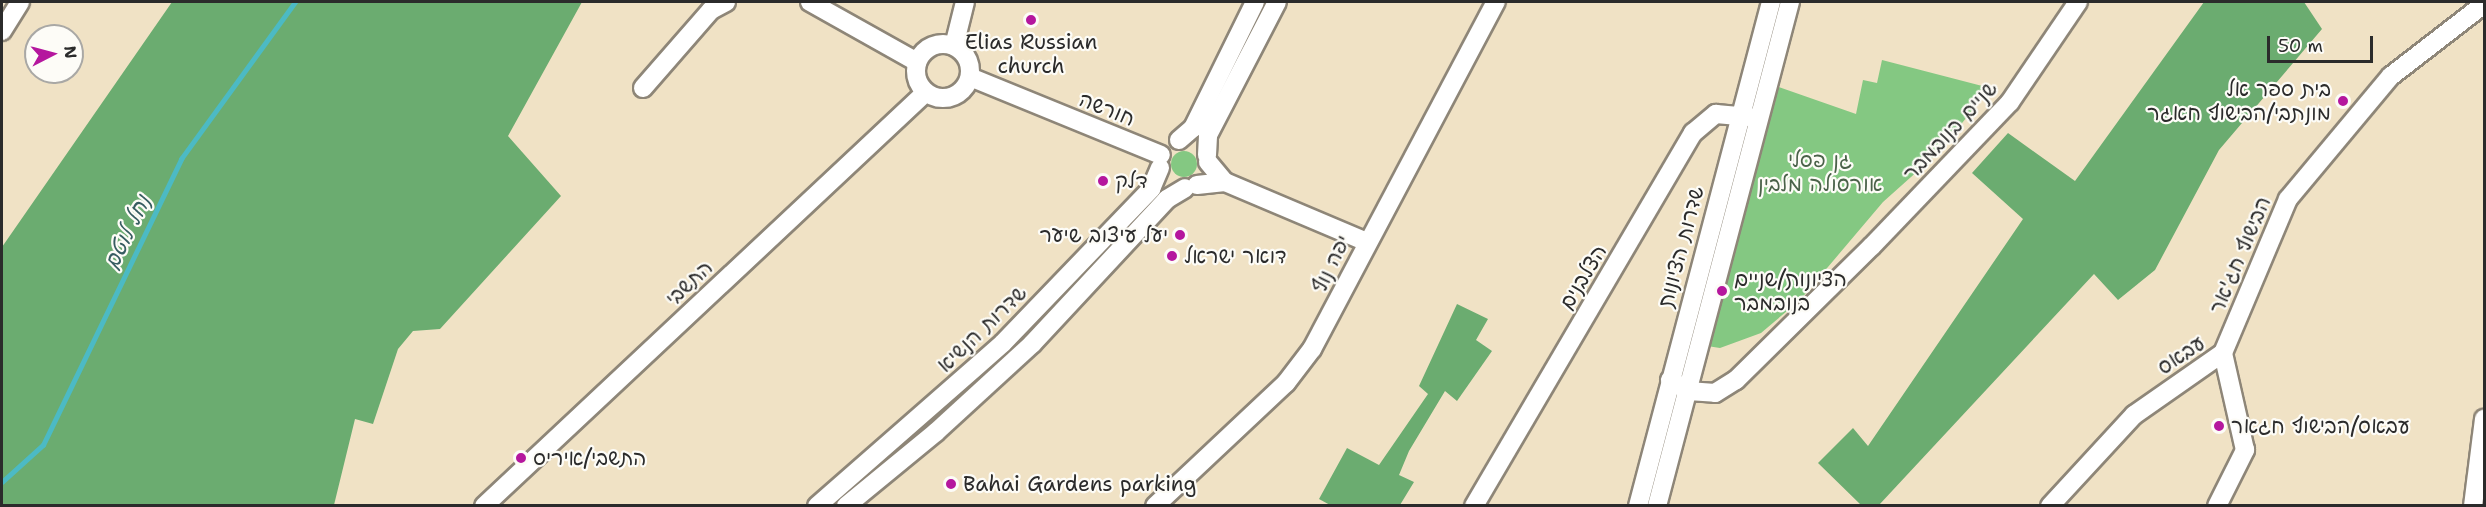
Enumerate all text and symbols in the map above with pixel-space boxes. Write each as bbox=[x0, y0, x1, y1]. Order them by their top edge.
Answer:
marker: Elias Russian church bbox=[1024, 13, 1038, 27]
north arrow bbox=[24, 24, 84, 84]
scale bar bbox=[2270, 24, 2376, 62]
place label: Elias Russian church bbox=[965, 29, 1097, 79]
text: 50 m bbox=[2278, 34, 2323, 58]
text: N bbox=[59, 45, 82, 60]
street label: שניים בנובמבר bbox=[1898, 76, 2002, 186]
place label: בית ספר אל מונתבי/הבישוף חאגר bbox=[2147, 76, 2331, 126]
street label: חורשה bbox=[1075, 86, 1139, 132]
marker: בית ספר אל מונתבי/הבישוף חאגר bbox=[2336, 94, 2350, 108]
park label: גן פסלי אורסולה מלבין bbox=[1758, 147, 1882, 197]
place label: דלק bbox=[1115, 168, 1148, 194]
marker: דלק bbox=[1096, 174, 1110, 188]
street label: שדרות הציונות bbox=[1653, 183, 1709, 311]
water label: נחל לוטם bbox=[98, 191, 156, 273]
street label: הבישוף חג'אר bbox=[2204, 193, 2276, 317]
place label: יעל עיצוב שיער bbox=[1039, 222, 1168, 248]
marker: יעל עיצוב שיער bbox=[1173, 228, 1187, 242]
street label: יפה נוף bbox=[1306, 231, 1356, 297]
street label: הצלבנים bbox=[1554, 240, 1612, 314]
place label: דואר ישראל bbox=[1184, 243, 1287, 269]
marker: דואר ישראל bbox=[1165, 249, 1179, 263]
street label: התשבי bbox=[660, 255, 718, 311]
place label: הציונות/שניים בנובמבר bbox=[1734, 266, 1847, 316]
street label: שדרות הנשיא bbox=[932, 280, 1032, 378]
marker: הציונות/שניים בנובמבר bbox=[1715, 284, 1729, 298]
street label: עבאס bbox=[2152, 330, 2210, 380]
place label: עבאס/הבישוף חגאר bbox=[2231, 413, 2410, 439]
marker: עבאס/הבישוף חגאר bbox=[2212, 419, 2226, 433]
place label: התשבי/איריס bbox=[533, 445, 646, 471]
marker: התשבי/איריס bbox=[514, 451, 528, 465]
place label: Bahai Gardens parking bbox=[963, 471, 1196, 497]
marker: Bahai Gardens parking bbox=[944, 477, 958, 491]

